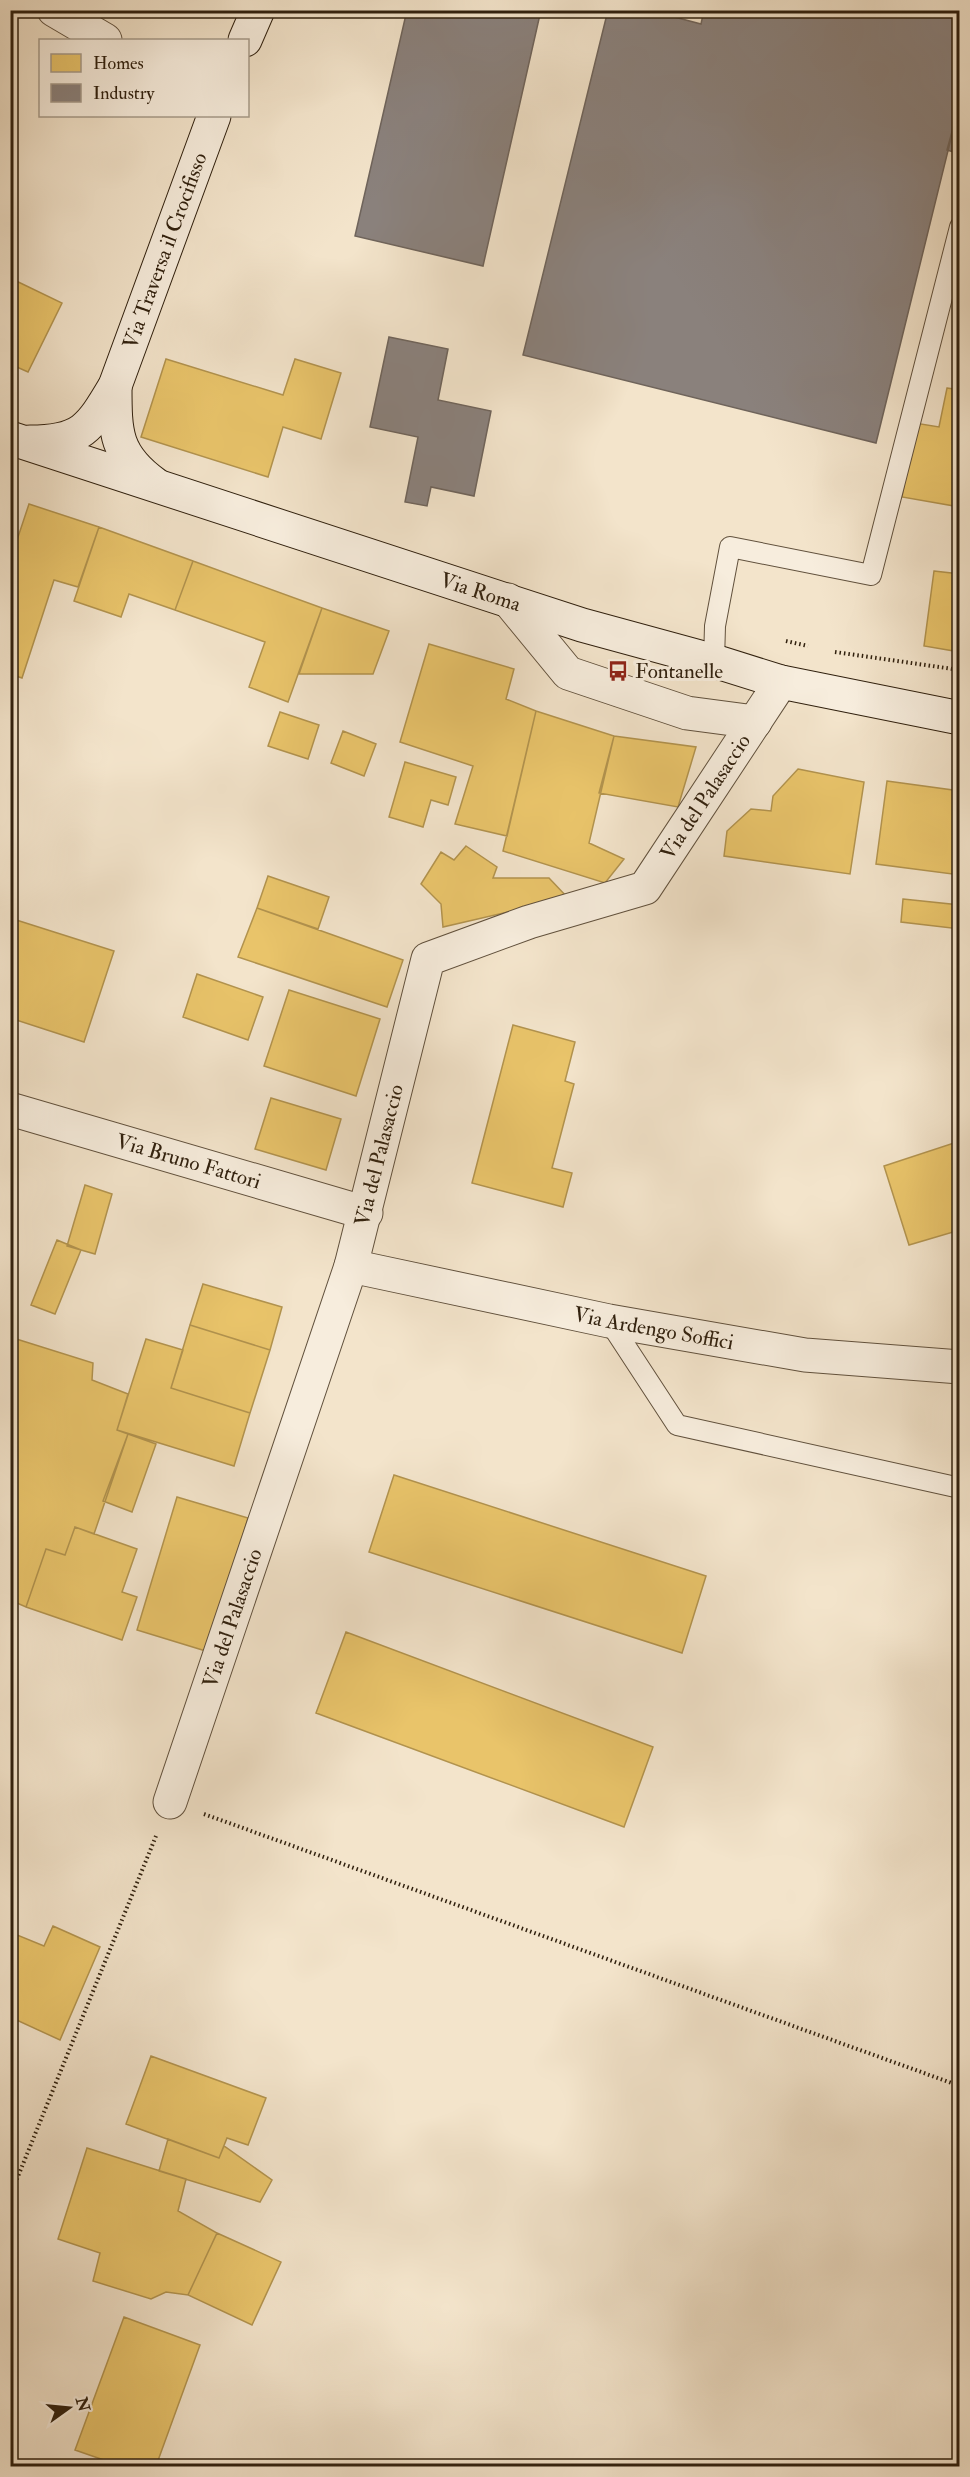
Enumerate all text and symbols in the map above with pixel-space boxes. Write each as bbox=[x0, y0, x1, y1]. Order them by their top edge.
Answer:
legend bbox=[39, 39, 249, 117]
text: Homes bbox=[93, 52, 144, 75]
text: Industry bbox=[93, 82, 155, 105]
street label: Via Traversa il Crocifisso bbox=[117, 149, 214, 353]
street label: Via Roma bbox=[437, 567, 524, 618]
place label: Fontanelle bbox=[635, 658, 723, 685]
bus stop icon: Fontanelle bbox=[606, 659, 630, 683]
street label: Via del Palasaccio bbox=[654, 729, 757, 865]
street label: Via del Palasaccio bbox=[349, 1082, 410, 1229]
street label: Via Bruno Fattori bbox=[113, 1128, 264, 1196]
street label: Via Ardengo Soffici bbox=[571, 1301, 736, 1356]
street label: Via del Palasaccio bbox=[197, 1545, 269, 1691]
north arrow bbox=[39, 2378, 99, 2438]
text: N bbox=[71, 2394, 94, 2415]

